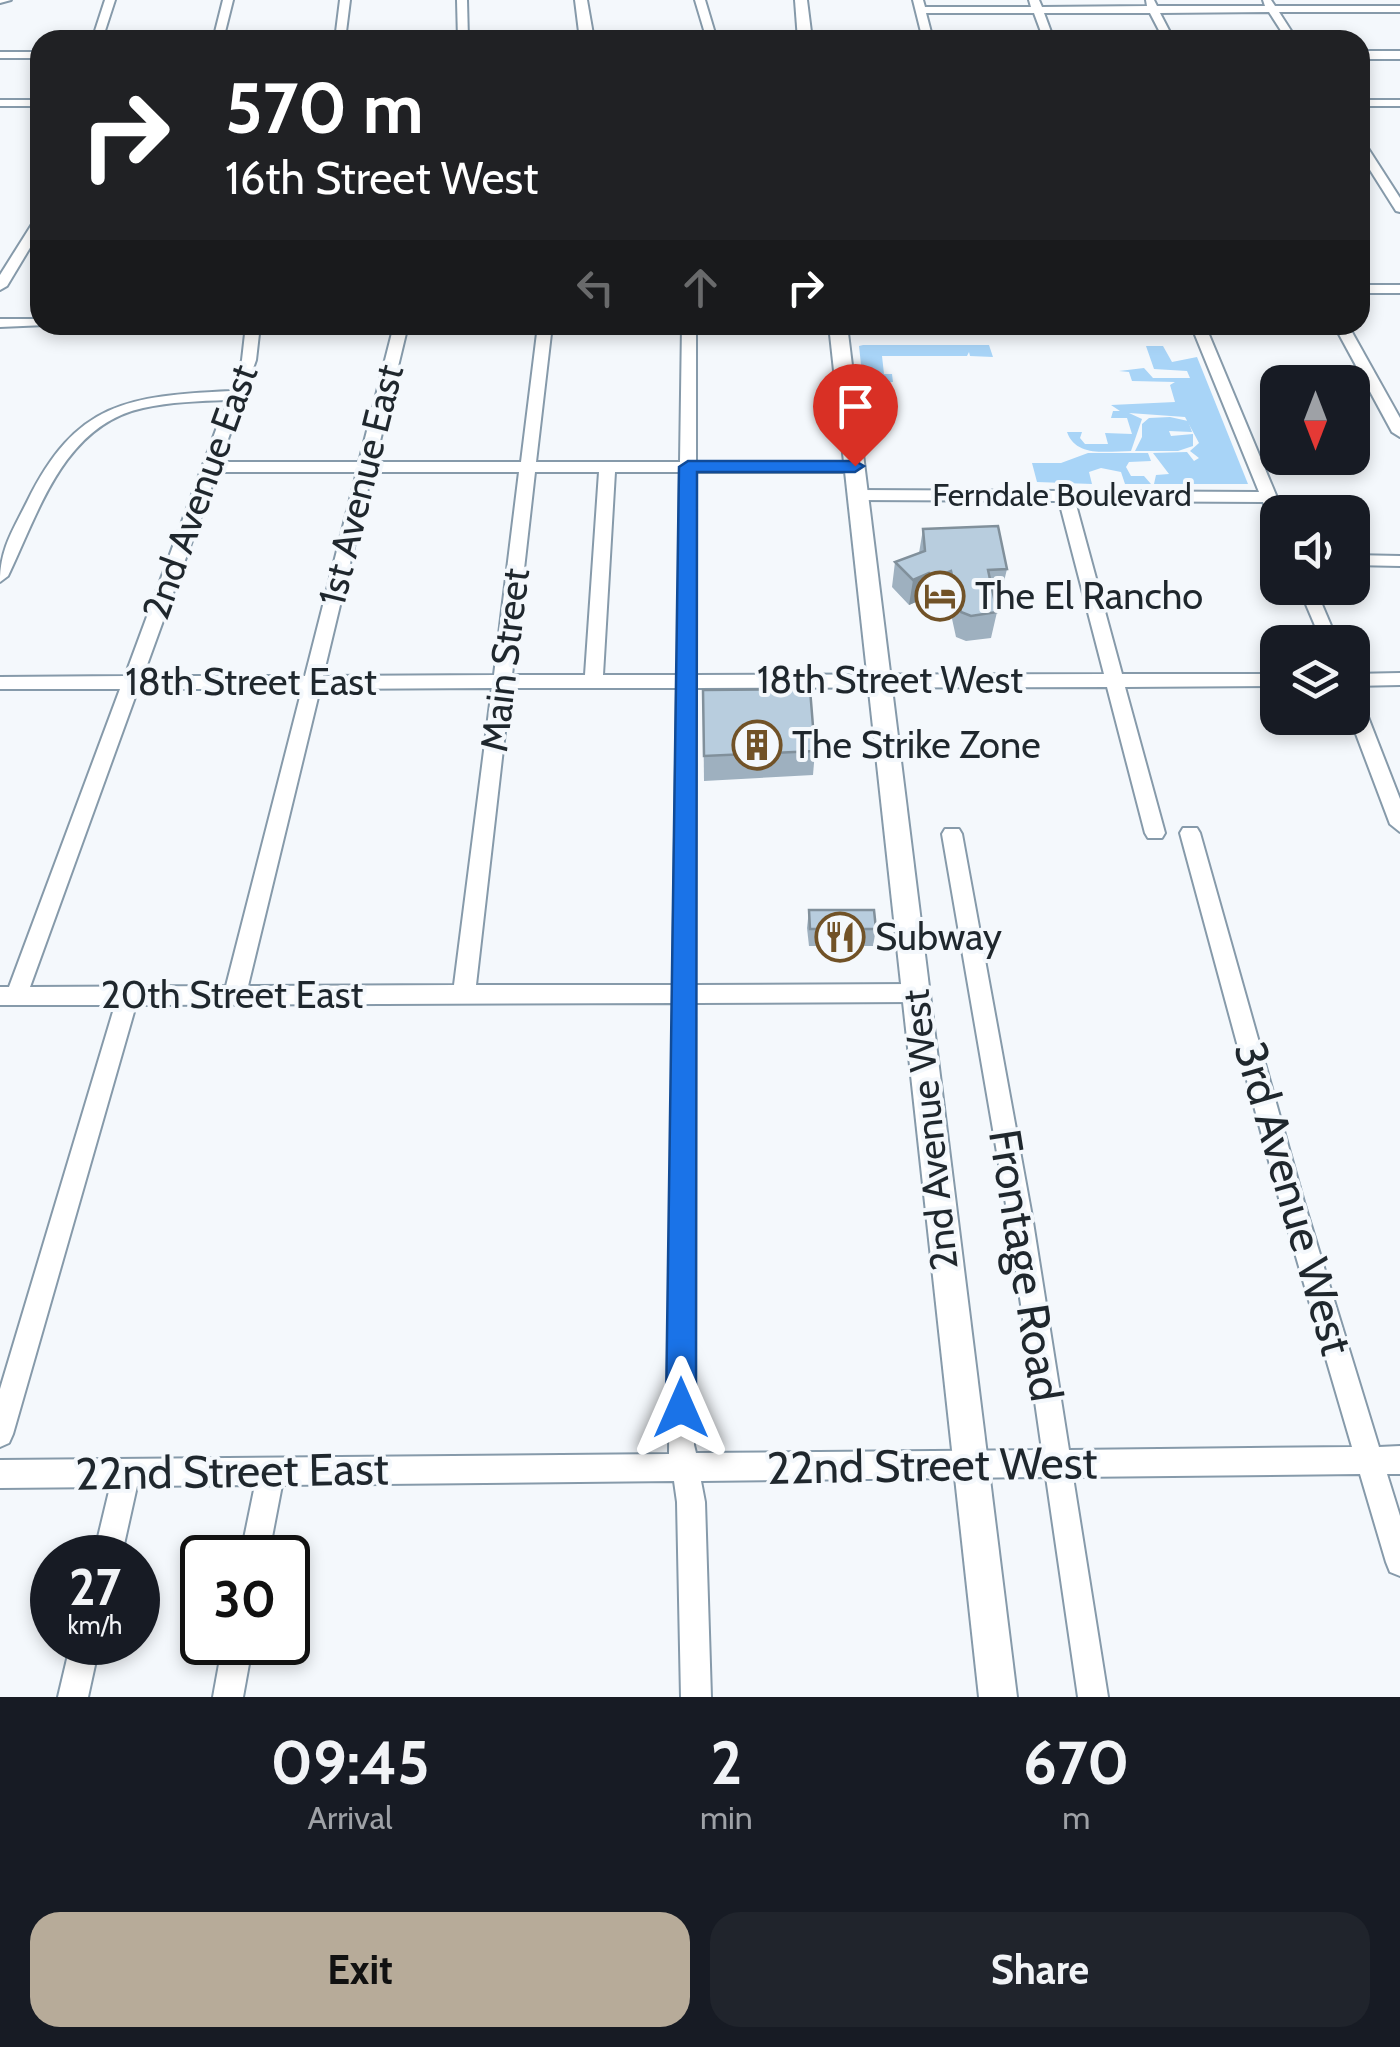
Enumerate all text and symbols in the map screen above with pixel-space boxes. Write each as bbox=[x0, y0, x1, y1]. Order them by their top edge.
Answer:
text: 570 m bbox=[225, 65, 424, 151]
icon: right bbox=[60, 70, 190, 200]
text: 16th Street West bbox=[225, 151, 538, 205]
icon: left bbox=[568, 260, 623, 315]
icon: ahead bbox=[673, 260, 728, 315]
icon: right bbox=[778, 260, 833, 315]
street label: 2nd Avenue East bbox=[132, 358, 267, 626]
street label: 1st Avenue East bbox=[308, 359, 413, 610]
pin bbox=[813, 364, 898, 467]
north arrow bbox=[1260, 365, 1370, 475]
map controls bbox=[1260, 365, 1370, 735]
icon: arrive bbox=[828, 379, 883, 434]
street label: Ferndale Boulevard bbox=[932, 475, 1192, 514]
button: sound bbox=[1260, 495, 1370, 605]
street label: Main Street bbox=[470, 565, 539, 754]
hotel icon: The El Rancho bbox=[914, 570, 966, 622]
place label: The El Rancho bbox=[975, 572, 1203, 619]
button: layers bbox=[1260, 625, 1370, 735]
street label: 18th Street West bbox=[757, 656, 1023, 703]
street label: 18th Street East bbox=[125, 658, 377, 705]
building icon: The Strike Zone bbox=[731, 719, 783, 771]
place label: The Strike Zone bbox=[792, 721, 1041, 768]
restaurant icon: Subway bbox=[814, 911, 866, 963]
place label: Subway bbox=[875, 913, 1002, 960]
street label: 20th Street East bbox=[101, 971, 363, 1018]
street label: 2nd Avenue West bbox=[891, 987, 968, 1273]
street label: 3rd Avenue West bbox=[1223, 1035, 1365, 1361]
street label: Frontage Road bbox=[978, 1125, 1074, 1405]
position arrow bbox=[629, 1356, 733, 1460]
street label: 22nd Street West bbox=[766, 1435, 1098, 1495]
street label: 22nd Street East bbox=[75, 1441, 389, 1501]
speed limit sign: 30 bbox=[180, 1535, 310, 1665]
text: 27 bbox=[69, 1557, 121, 1618]
text: km/h bbox=[68, 1610, 122, 1640]
text: 09:45 bbox=[271, 1726, 429, 1799]
text: 2 bbox=[710, 1726, 742, 1799]
text: 670 bbox=[1023, 1726, 1129, 1799]
text: Arrival bbox=[307, 1798, 393, 1837]
text: min bbox=[700, 1798, 753, 1837]
text: m bbox=[1062, 1798, 1090, 1837]
button: Exit bbox=[30, 1912, 690, 2027]
button: Share bbox=[710, 1912, 1370, 2027]

